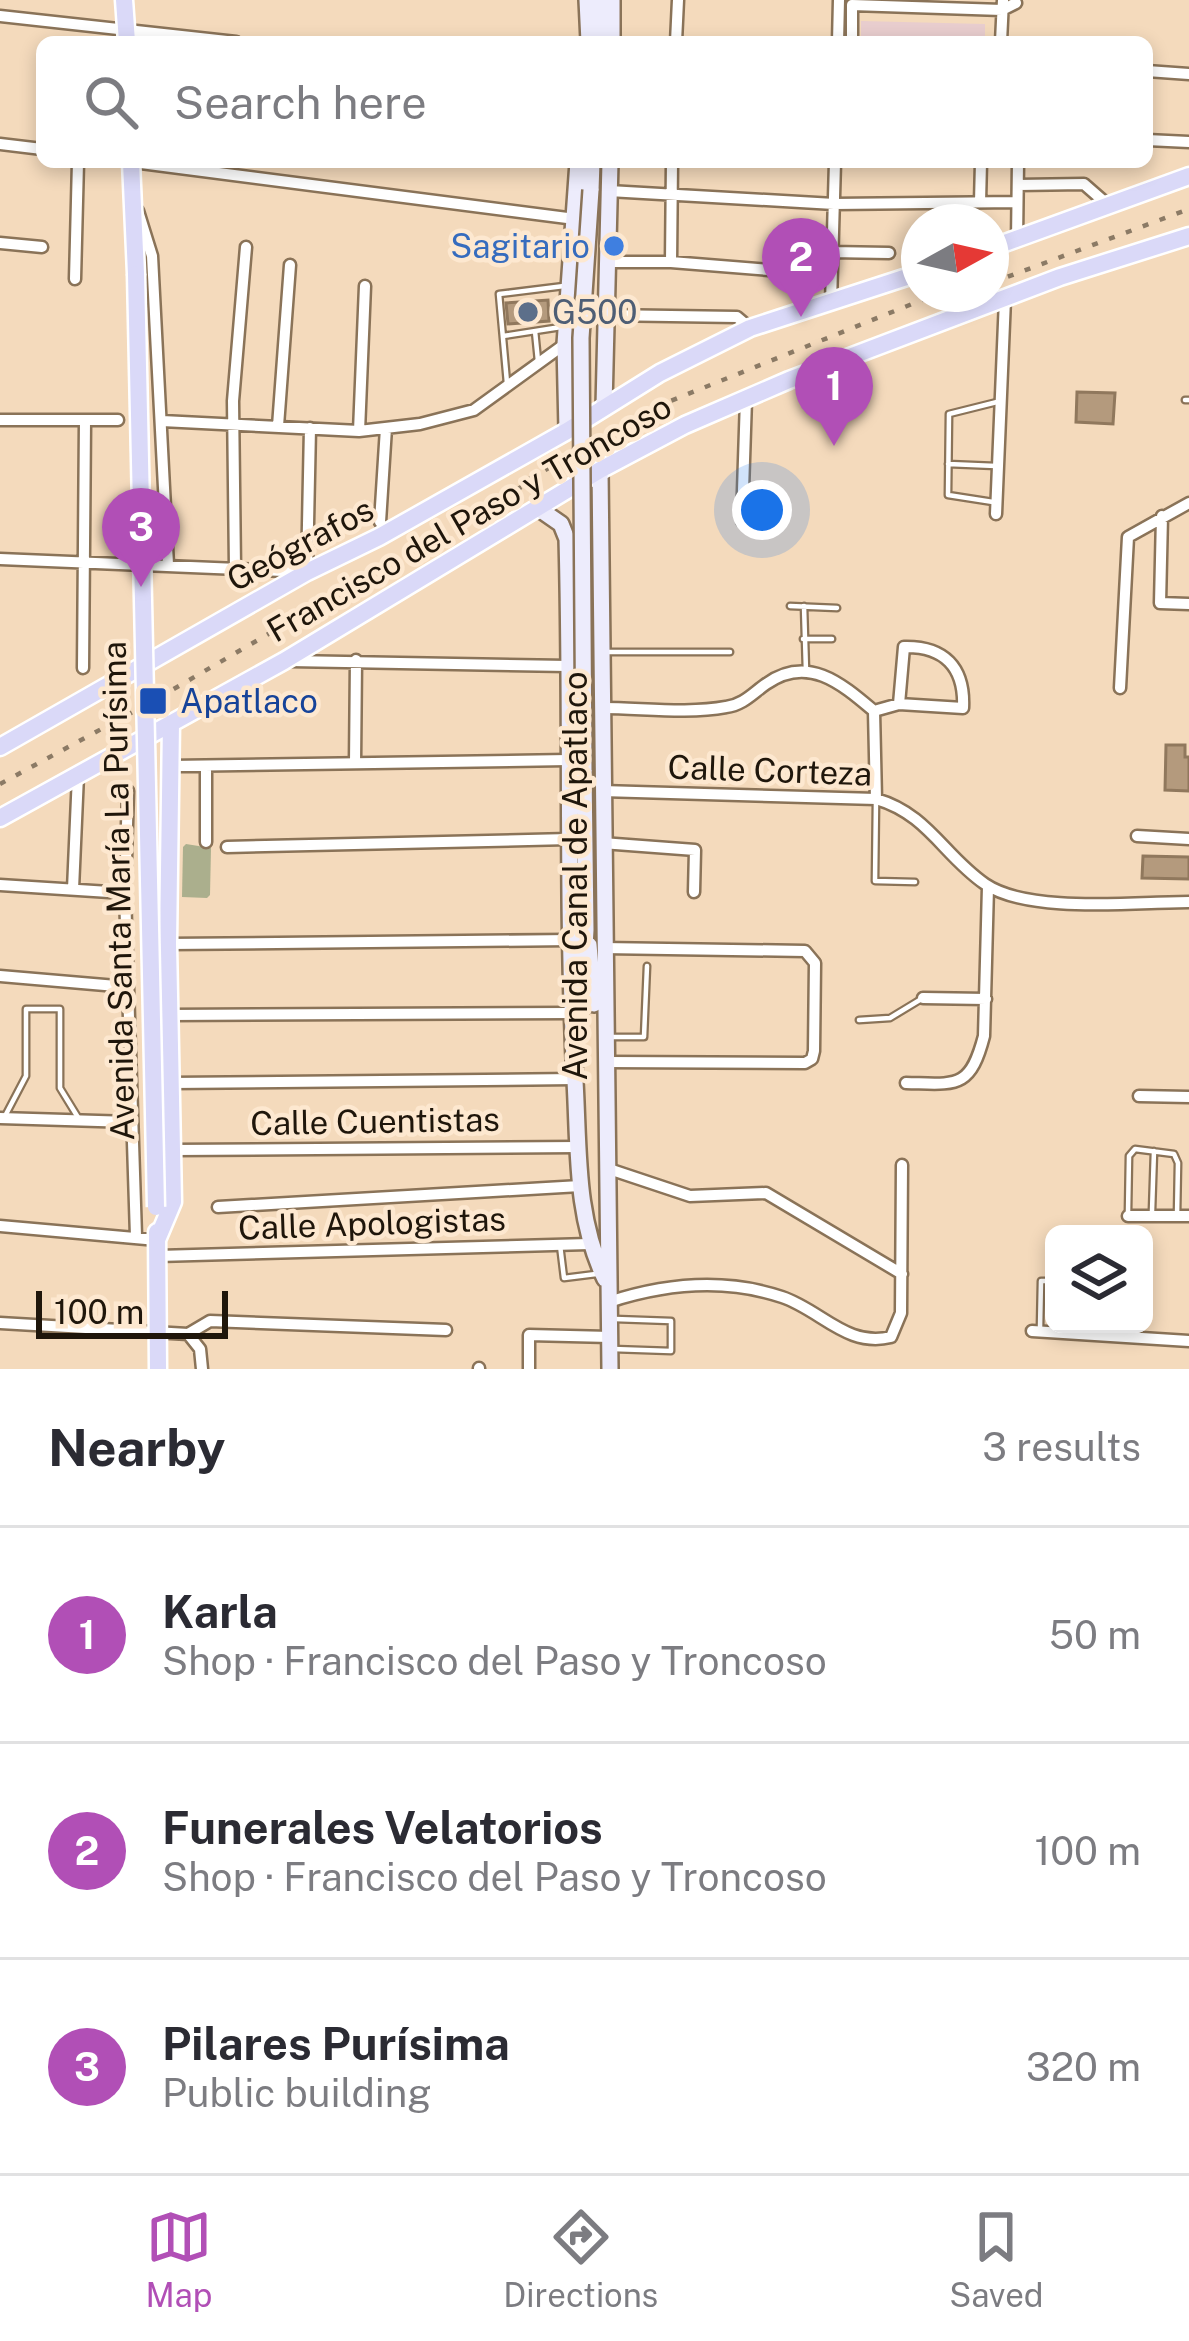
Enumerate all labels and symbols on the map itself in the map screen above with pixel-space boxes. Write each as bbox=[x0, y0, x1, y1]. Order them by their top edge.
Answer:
north arrow bbox=[901, 204, 1009, 312]
pin: 2 bbox=[762, 218, 840, 317]
place label: Sagitario bbox=[450, 227, 590, 265]
marker: Sagitario bbox=[601, 233, 627, 259]
place label: G500 bbox=[552, 293, 638, 331]
marker: G500 bbox=[515, 299, 541, 325]
pin: 1 bbox=[795, 347, 873, 446]
street label: Francisco del Paso y Troncoso bbox=[260, 387, 678, 649]
your location bbox=[732, 480, 792, 540]
pin: 3 bbox=[102, 488, 180, 587]
street label: Geógrafos bbox=[220, 490, 380, 598]
street label: Avenida Santa María La Purísima bbox=[95, 641, 141, 1141]
street label: Avenida Canal de Apatlaco bbox=[556, 671, 594, 1081]
place label: Apatlaco bbox=[180, 682, 318, 720]
marker: Apatlaco bbox=[137, 685, 169, 717]
street label: Calle Corteza bbox=[667, 747, 873, 793]
street label: Calle Cuentistas bbox=[250, 1100, 500, 1142]
street label: Calle Apologistas bbox=[237, 1199, 507, 1247]
scale bar bbox=[36, 1285, 228, 1338]

